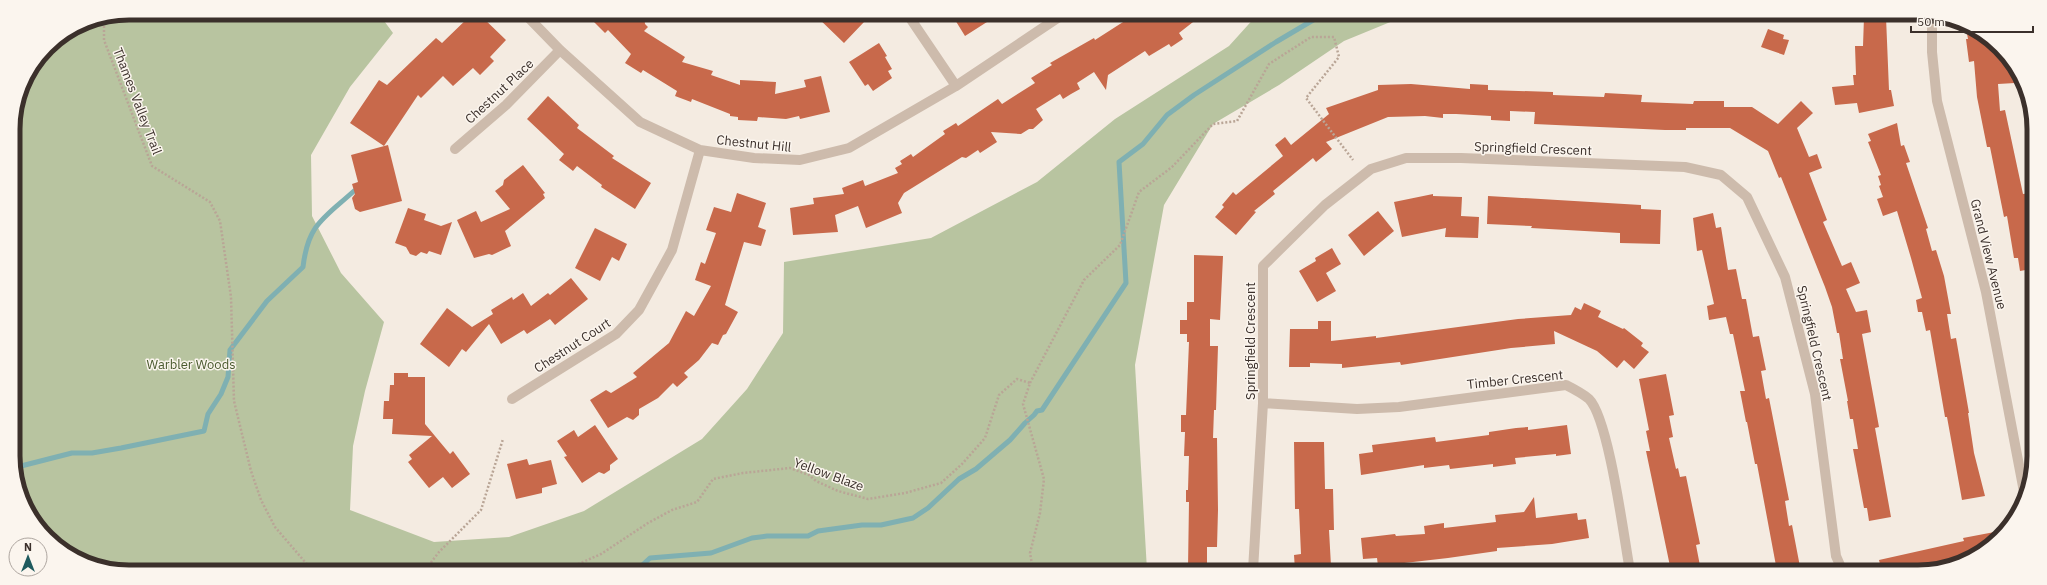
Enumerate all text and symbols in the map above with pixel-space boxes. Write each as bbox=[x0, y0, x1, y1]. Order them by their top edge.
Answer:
scale bar bbox=[1911, 8, 2033, 34]
text: 50 m bbox=[1917, 14, 1945, 29]
street label: Thames Valley Trail bbox=[109, 45, 166, 157]
street label: Chestnut Place bbox=[461, 55, 537, 128]
street label: Chestnut Hill bbox=[716, 131, 793, 156]
street label: Springfield Crescent bbox=[1474, 138, 1592, 159]
street label: Grand View Avenue bbox=[1967, 197, 2010, 311]
street label: Springfield Crescent bbox=[1242, 282, 1259, 400]
street label: Springfield Crescent bbox=[1793, 284, 1836, 402]
street label: Chestnut Court bbox=[531, 314, 614, 376]
park label: Warbler Woods bbox=[146, 356, 236, 373]
street label: Timber Crescent bbox=[1466, 366, 1564, 393]
street label: Yellow Blaze bbox=[791, 454, 866, 495]
north arrow bbox=[8, 537, 48, 577]
text: N bbox=[24, 540, 32, 554]

